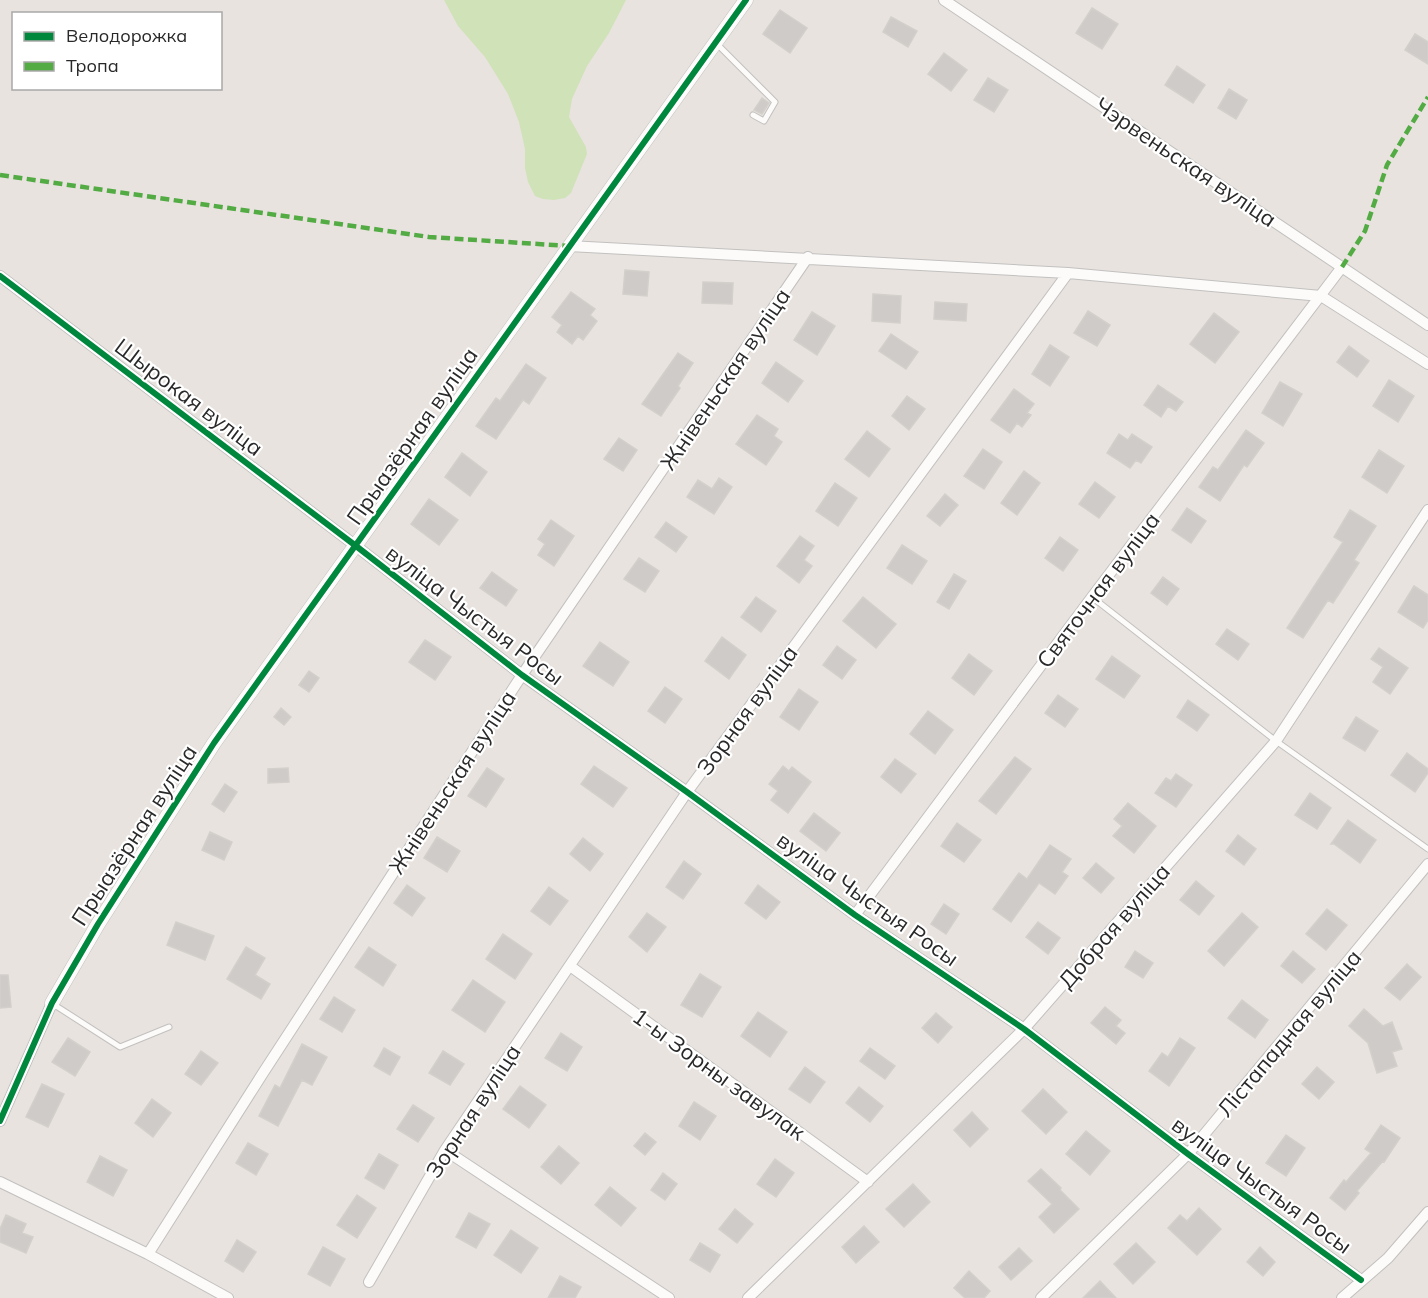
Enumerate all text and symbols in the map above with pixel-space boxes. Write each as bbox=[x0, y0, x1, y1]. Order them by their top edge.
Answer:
legend bbox=[12, 12, 222, 90]
text: Велодорожка bbox=[66, 24, 187, 47]
text: Тропа bbox=[66, 54, 119, 77]
street label: Чэрвеньская вуліца bbox=[1090, 91, 1282, 233]
street label: Жнівеньская вуліца bbox=[654, 283, 796, 475]
street label: Шырокая вуліца bbox=[109, 332, 269, 462]
street label: Прыазёрная вуліца bbox=[340, 342, 484, 530]
street label: Святочная вуліца bbox=[1030, 507, 1166, 673]
street label: вуліца Чыстыя Росы bbox=[380, 539, 570, 691]
street label: Зорная вуліца bbox=[690, 640, 804, 780]
street label: Жнівеньская вуліца bbox=[382, 685, 522, 879]
street label: Прыазёрная вуліца bbox=[65, 739, 203, 931]
street label: вуліца Чыстыя Росы bbox=[772, 826, 964, 972]
street label: Добрая вуліца bbox=[1052, 858, 1176, 994]
street label: Лістападная вуліца bbox=[1211, 944, 1367, 1122]
street label: 1-ы Зорны завулак bbox=[627, 1002, 811, 1146]
street label: Зорная вуліца bbox=[419, 1039, 527, 1183]
street label: вуліца Чыстыя Росы bbox=[1167, 1110, 1357, 1260]

